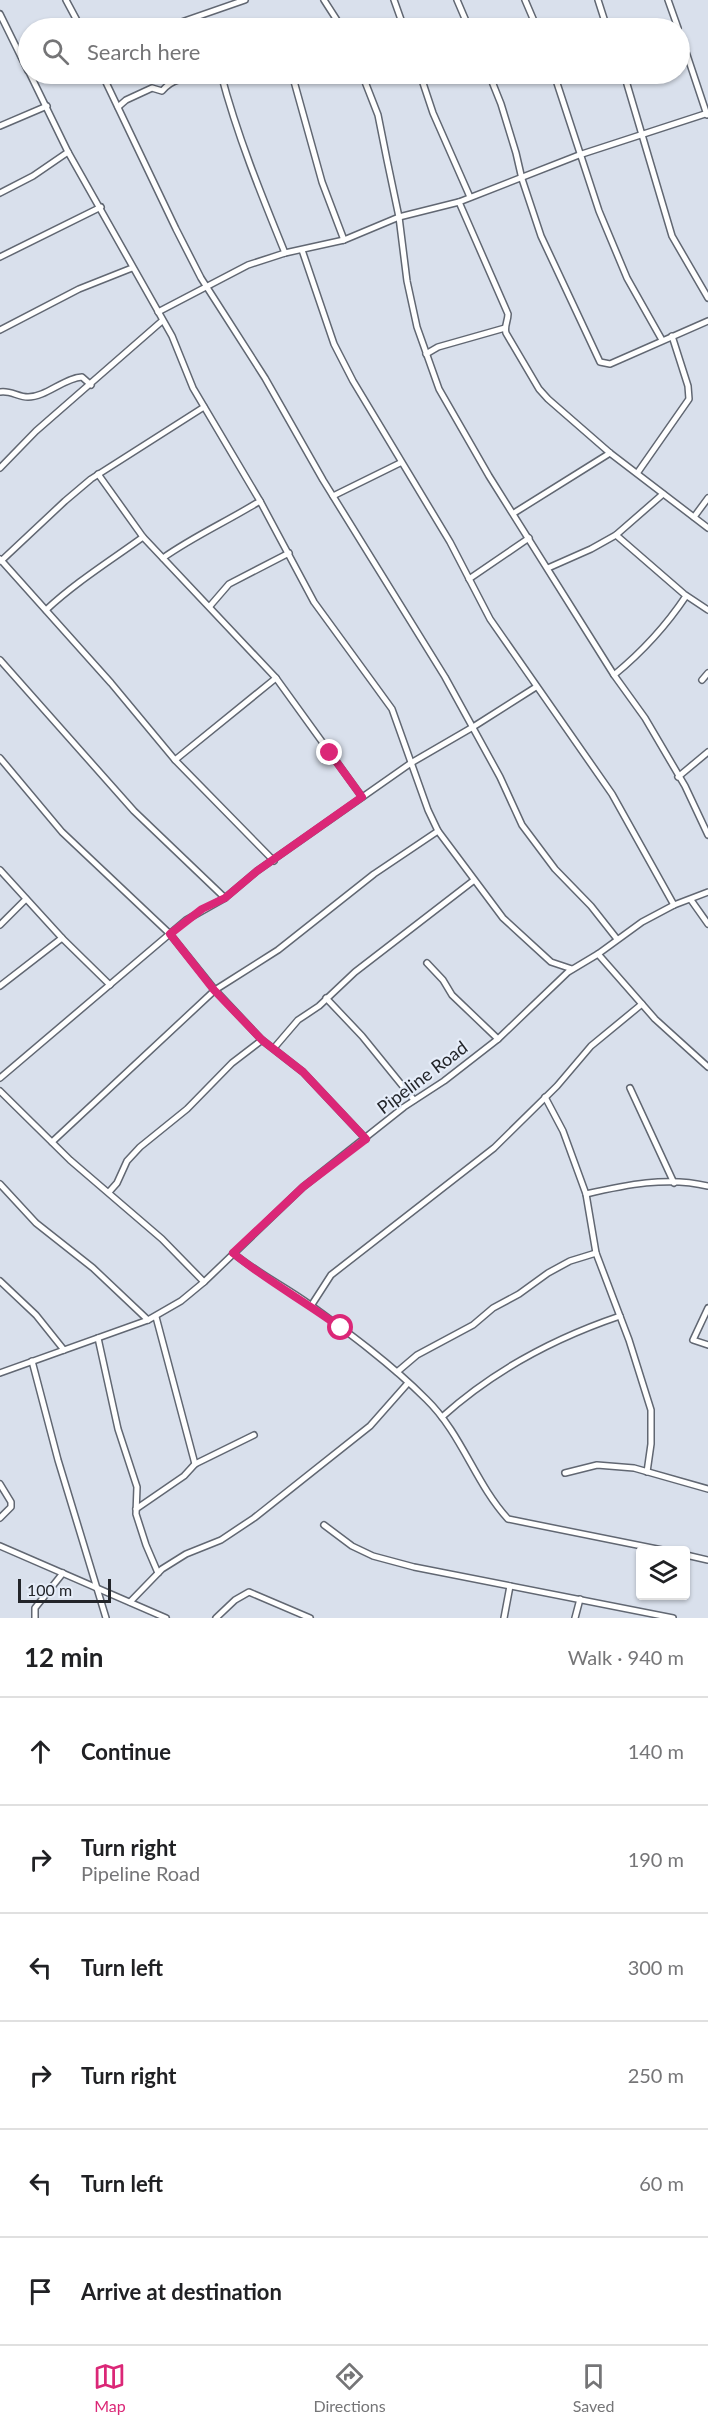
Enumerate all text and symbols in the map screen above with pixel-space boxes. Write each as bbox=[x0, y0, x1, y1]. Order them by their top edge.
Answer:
search box bbox=[18, 18, 690, 84]
icon: search bbox=[39, 35, 72, 68]
text: Search here bbox=[87, 38, 200, 65]
route end bbox=[316, 739, 342, 765]
street label: Pipeline Road bbox=[373, 1036, 471, 1118]
route start bbox=[327, 1314, 353, 1340]
map controls bbox=[636, 1546, 690, 1600]
button: layers bbox=[636, 1546, 690, 1600]
scale bar bbox=[18, 1576, 111, 1604]
text: 100 m bbox=[27, 1580, 72, 1599]
text: 12 min bbox=[24, 1641, 104, 1673]
text: Walk · 940 m bbox=[568, 1645, 684, 1669]
icon: ahead bbox=[24, 1735, 57, 1768]
text: Continue bbox=[81, 1738, 171, 1765]
text: 140 m bbox=[628, 1739, 684, 1763]
text: Turn right bbox=[81, 1834, 176, 1861]
icon: right bbox=[24, 1843, 57, 1876]
text: 190 m bbox=[628, 1847, 684, 1871]
text: Pipeline Road bbox=[81, 1861, 200, 1885]
icon: left bbox=[24, 1951, 57, 1984]
text: Turn left bbox=[81, 1954, 163, 1981]
text: 300 m bbox=[628, 1955, 684, 1979]
icon: right bbox=[24, 2059, 57, 2092]
text: Turn right bbox=[81, 2062, 176, 2089]
text: 250 m bbox=[628, 2063, 684, 2087]
icon: left bbox=[24, 2167, 57, 2200]
text: Turn left bbox=[81, 2170, 163, 2197]
text: 60 m bbox=[639, 2171, 684, 2195]
icon: arrive bbox=[24, 2275, 57, 2308]
text: Arrive at destination bbox=[81, 2278, 282, 2305]
tab: Map bbox=[93, 2360, 126, 2415]
tab: Directions bbox=[313, 2360, 386, 2415]
tab: Saved bbox=[573, 2360, 614, 2415]

